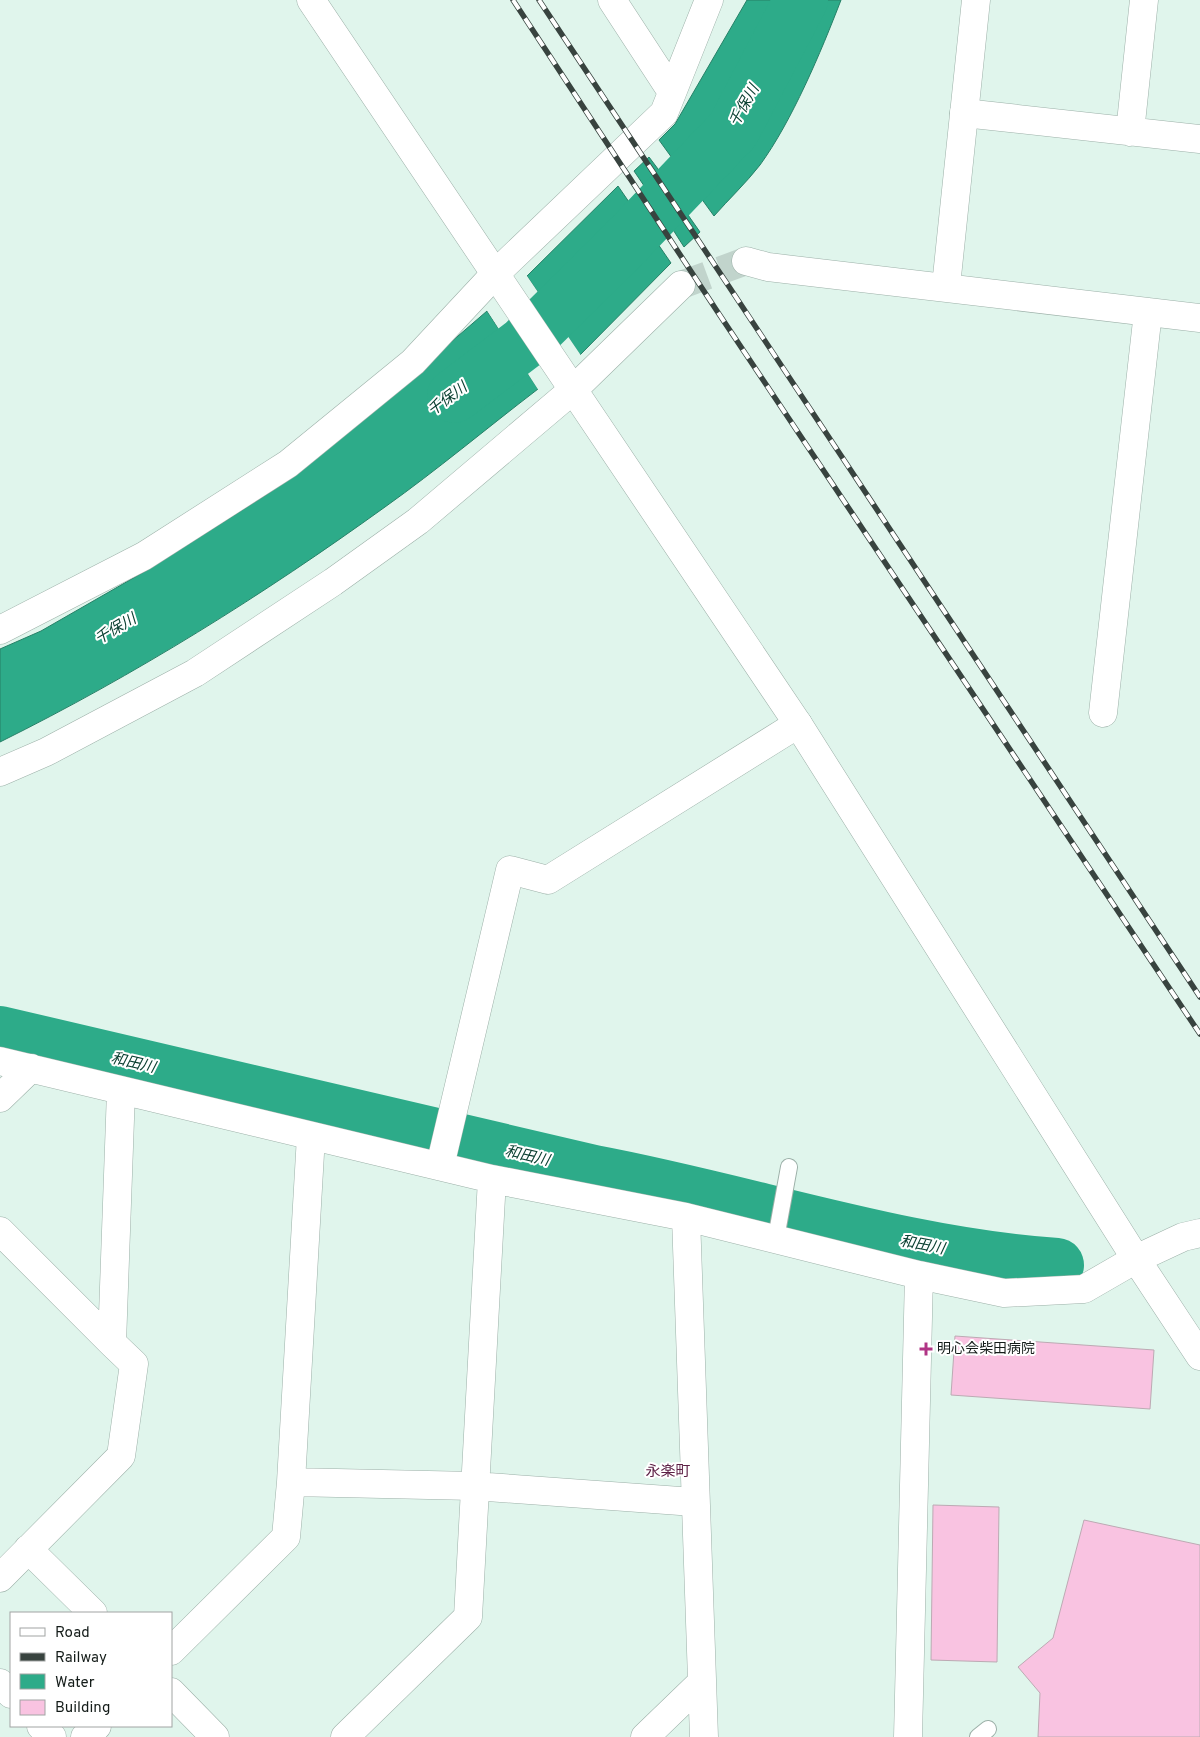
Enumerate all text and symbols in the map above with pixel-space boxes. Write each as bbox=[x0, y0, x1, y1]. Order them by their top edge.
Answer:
water label: 千保川 bbox=[726, 80, 765, 130]
water label: 千保川 bbox=[424, 378, 473, 421]
water label: 千保川 bbox=[92, 609, 142, 650]
water label: 和田川 bbox=[109, 1050, 159, 1079]
water label: 和田川 bbox=[503, 1143, 553, 1172]
water label: 和田川 bbox=[898, 1232, 948, 1260]
place label: 明心会柴田病院 bbox=[937, 1341, 1035, 1358]
marker: 明心会柴田病院 bbox=[919, 1342, 933, 1356]
district label: 永楽町 bbox=[645, 1463, 691, 1482]
legend bbox=[10, 1612, 172, 1727]
text: Road bbox=[55, 1624, 90, 1643]
text: Railway bbox=[55, 1649, 107, 1668]
text: Water bbox=[55, 1674, 95, 1693]
text: Building bbox=[55, 1699, 110, 1718]

